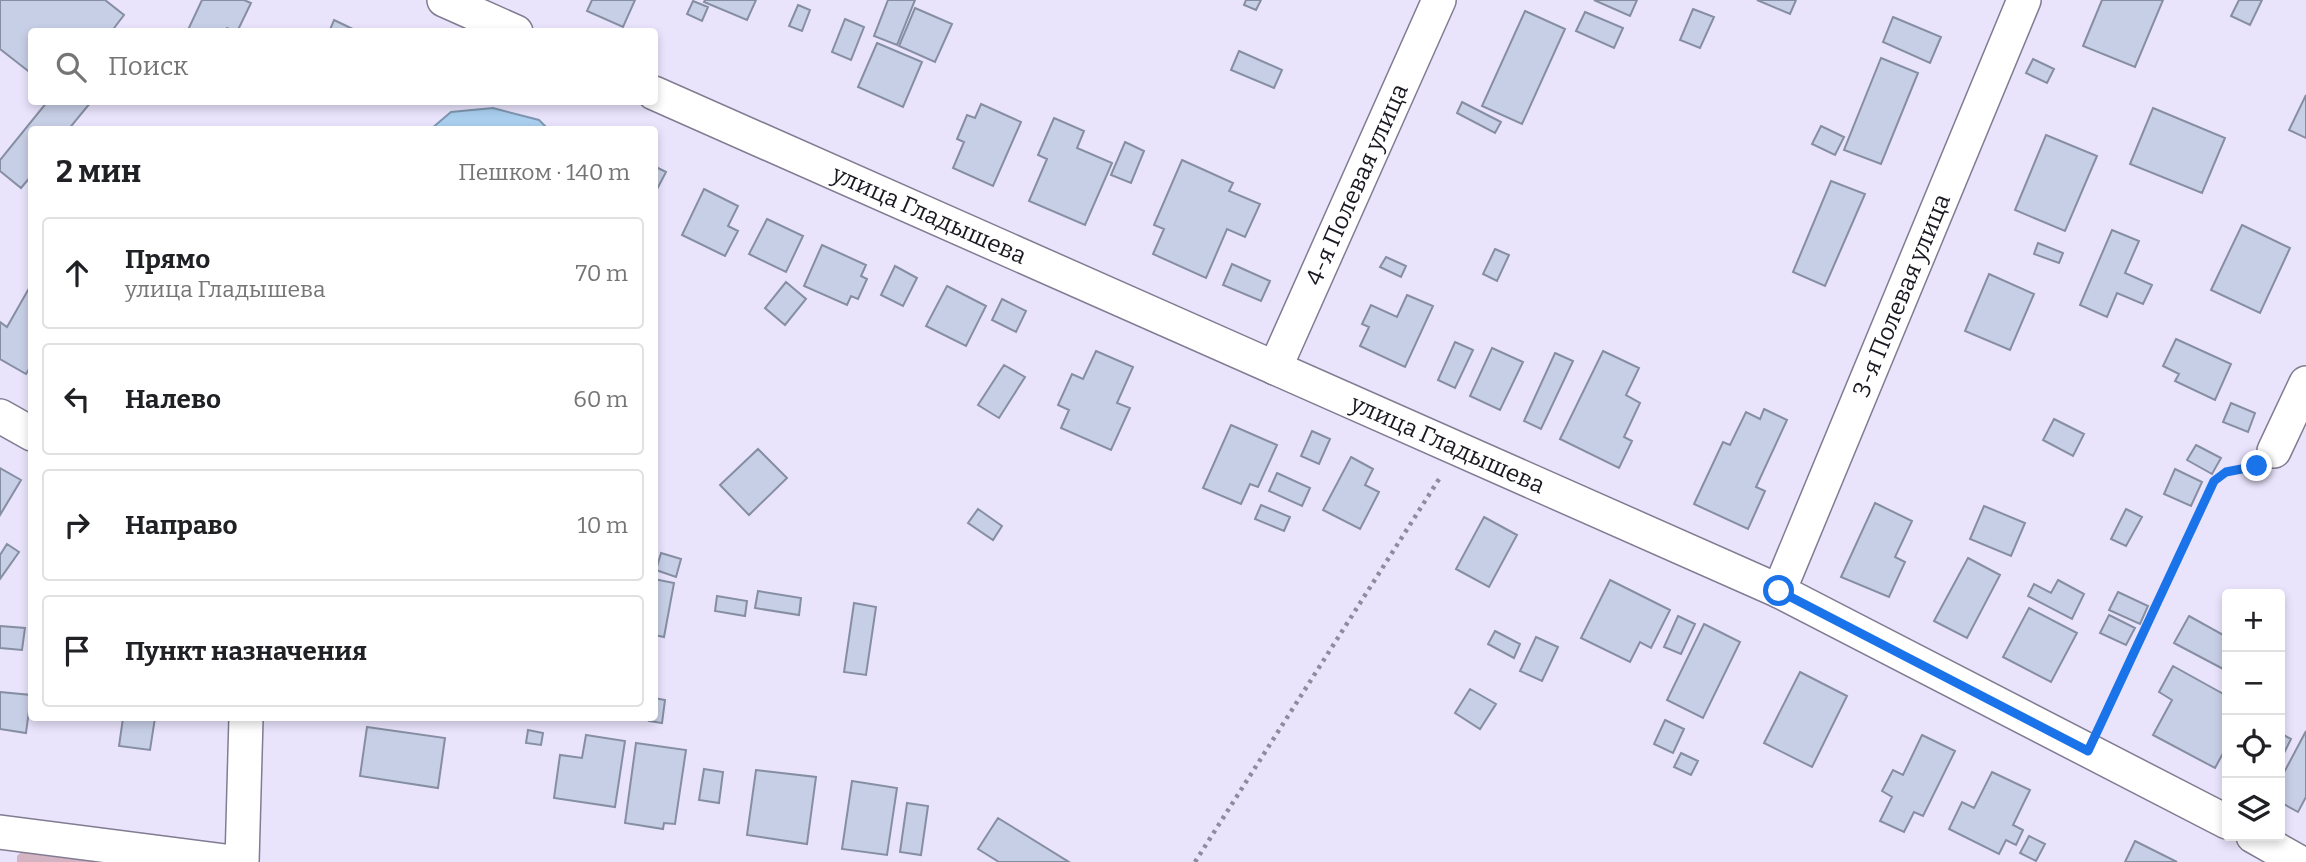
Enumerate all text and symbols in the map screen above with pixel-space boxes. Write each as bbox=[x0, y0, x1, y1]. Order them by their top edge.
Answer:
search box bbox=[28, 28, 658, 105]
icon: search bbox=[52, 48, 90, 86]
text: Поиск bbox=[108, 51, 188, 82]
street label: 4-я Полевая улица bbox=[1300, 79, 1414, 290]
text: 2 мин bbox=[56, 154, 141, 190]
text: Пешком · 140 m bbox=[458, 158, 630, 186]
street label: улица Гладышева bbox=[827, 159, 1031, 270]
street label: 3-я Полевая улица bbox=[1847, 190, 1956, 401]
text: Прямо bbox=[125, 244, 210, 275]
icon: ahead bbox=[58, 254, 96, 292]
text: 70 m bbox=[576, 259, 628, 287]
text: улица Гладышева bbox=[125, 275, 326, 303]
icon: left bbox=[58, 380, 96, 418]
text: Налево bbox=[125, 384, 221, 415]
text: 60 m bbox=[573, 385, 628, 413]
street label: улица Гладышева bbox=[1345, 389, 1549, 500]
route end bbox=[2241, 450, 2272, 481]
icon: right bbox=[58, 506, 96, 544]
text: Направо bbox=[125, 510, 238, 541]
text: 10 m bbox=[577, 511, 628, 539]
route start bbox=[1763, 575, 1794, 606]
map controls bbox=[2222, 589, 2285, 841]
button: + bbox=[2222, 589, 2285, 652]
icon: arrive bbox=[58, 632, 96, 670]
text: Пункт назначения bbox=[125, 636, 367, 667]
button: − bbox=[2222, 652, 2285, 715]
button: locate bbox=[2222, 715, 2285, 778]
button: layers bbox=[2222, 778, 2285, 841]

